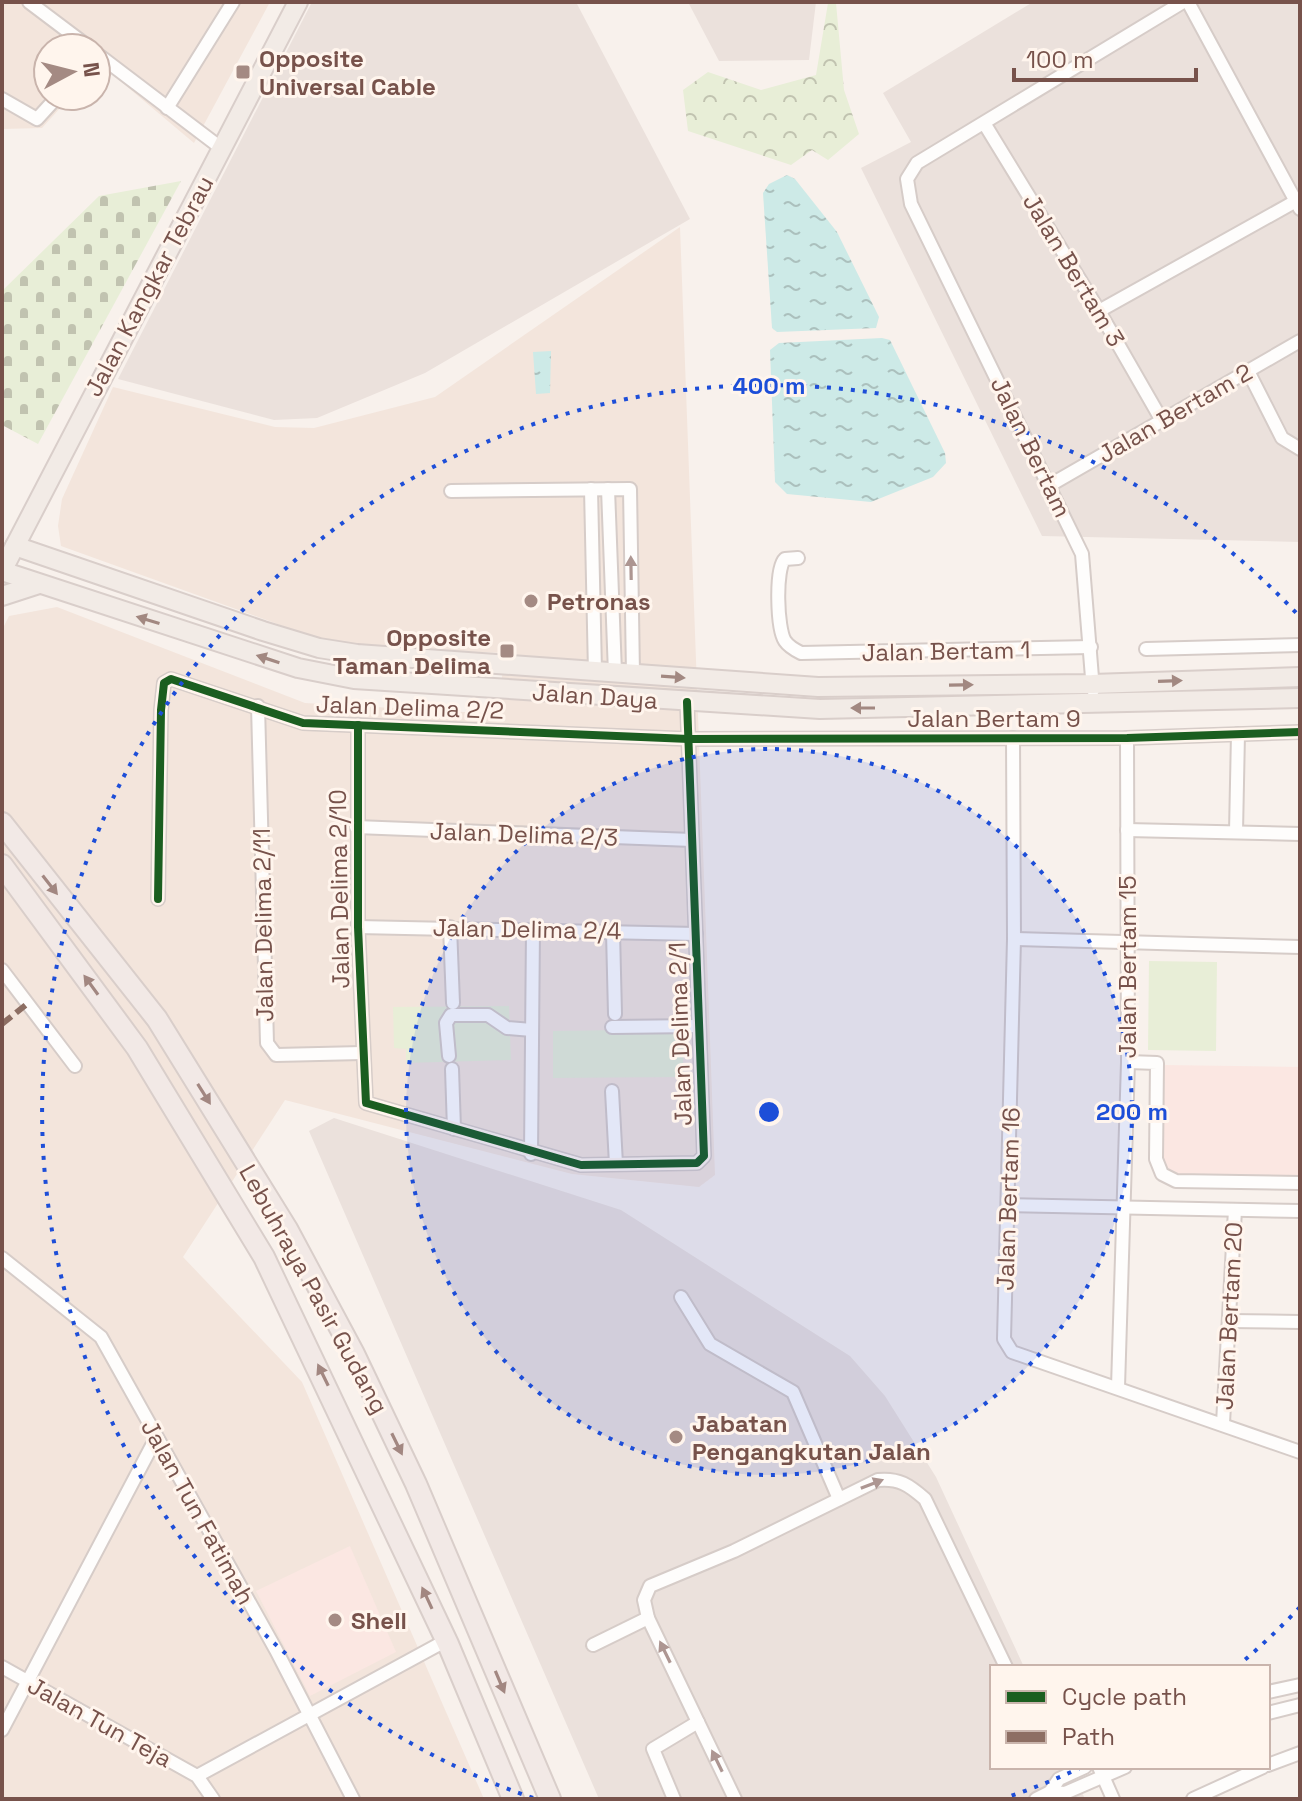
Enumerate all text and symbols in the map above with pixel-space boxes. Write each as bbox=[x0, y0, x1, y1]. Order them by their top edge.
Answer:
north arrow bbox=[32, 32, 112, 112]
scale bar bbox=[1014, 32, 1196, 82]
place label: Opposite Universal Cable bbox=[259, 43, 436, 102]
text: 100 m bbox=[1026, 44, 1094, 75]
text: N bbox=[77, 61, 107, 79]
marker: Opposite Universal Cable bbox=[234, 63, 252, 81]
street label: Jalan Kangkar Tebrau bbox=[78, 170, 220, 402]
street label: Jalan Bertam 3 bbox=[1016, 188, 1132, 352]
street label: Jalan Bertam 2 bbox=[1092, 356, 1258, 470]
text: 400 m bbox=[733, 370, 805, 401]
street label: Jalan Bertam bbox=[984, 372, 1078, 522]
one-way arrow bbox=[625, 555, 637, 580]
place label: Petronas bbox=[547, 586, 651, 617]
marker: Petronas bbox=[522, 592, 540, 610]
one-way arrow bbox=[136, 614, 160, 626]
place label: Opposite Taman Delima bbox=[333, 622, 491, 681]
street label: Jalan Bertam 1 bbox=[861, 634, 1031, 668]
marker: Opposite Taman Delima bbox=[498, 642, 516, 660]
one-way arrow bbox=[256, 652, 280, 664]
one-way arrow bbox=[661, 671, 686, 684]
one-way arrow bbox=[1158, 675, 1183, 688]
street label: Jalan Daya bbox=[531, 676, 659, 716]
one-way arrow bbox=[949, 679, 974, 691]
street label: Jalan Delima 2/2 bbox=[315, 688, 505, 726]
one-way arrow bbox=[850, 702, 875, 714]
street label: Jalan Bertam 9 bbox=[907, 703, 1081, 734]
street label: Jalan Delima 2/10 bbox=[322, 789, 356, 989]
street label: Jalan Delima 2/3 bbox=[429, 815, 619, 853]
street label: Jalan Delima 2/11 bbox=[246, 828, 280, 1022]
one-way arrow bbox=[42, 874, 59, 895]
street label: Jalan Bertam 15 bbox=[1112, 875, 1143, 1059]
street label: Jalan Delima 2/4 bbox=[432, 912, 622, 946]
street label: Jalan Delima 2/1 bbox=[661, 942, 699, 1126]
one-way arrow bbox=[84, 974, 99, 995]
one-way arrow bbox=[196, 1083, 210, 1105]
text: 200 m bbox=[1096, 1096, 1168, 1127]
centre of rings bbox=[755, 1098, 783, 1126]
street label: Jalan Bertam 16 bbox=[989, 1107, 1027, 1291]
street label: Lebuhraya Pasir Gudang bbox=[232, 1159, 396, 1419]
street label: Jalan Bertam 20 bbox=[1209, 1221, 1249, 1411]
one-way arrow bbox=[316, 1364, 330, 1387]
place label: Jabatan Pengangkutan Jalan bbox=[692, 1408, 931, 1467]
street label: Jalan Tun Fatimah bbox=[134, 1414, 262, 1610]
marker: Jabatan Pengangkutan Jalan bbox=[667, 1428, 685, 1446]
one-way arrow bbox=[390, 1432, 404, 1455]
one-way arrow bbox=[860, 1477, 884, 1490]
one-way arrow bbox=[420, 1587, 434, 1610]
place label: Shell bbox=[351, 1605, 407, 1636]
marker: Shell bbox=[326, 1611, 344, 1629]
one-way arrow bbox=[658, 1640, 672, 1664]
legend bbox=[990, 1665, 1270, 1769]
street label: Jalan Tun Teja bbox=[22, 1670, 178, 1774]
one-way arrow bbox=[494, 1670, 507, 1694]
text: Cycle path bbox=[1062, 1681, 1187, 1712]
text: Path bbox=[1062, 1721, 1115, 1752]
one-way arrow bbox=[710, 1749, 724, 1772]

